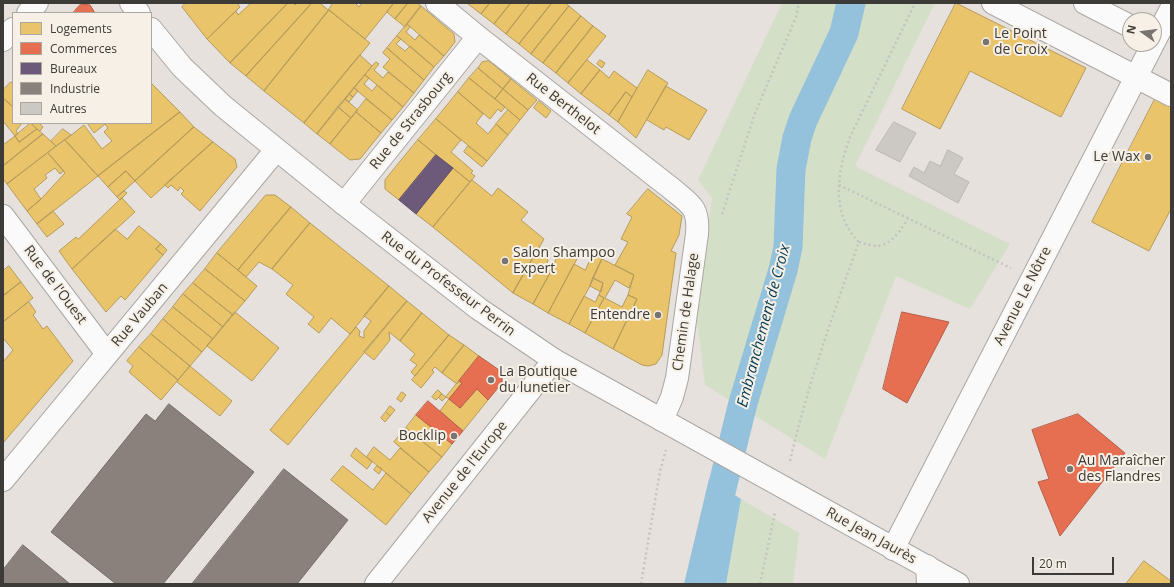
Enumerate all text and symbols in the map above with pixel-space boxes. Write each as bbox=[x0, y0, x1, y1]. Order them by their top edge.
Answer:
legend bbox=[12, 12, 152, 124]
north arrow bbox=[1122, 12, 1162, 52]
text: Logements bbox=[50, 20, 112, 37]
text: N bbox=[1122, 23, 1139, 35]
place label: Le Point de Croix bbox=[994, 26, 1048, 58]
marker: Le Point de Croix bbox=[981, 37, 991, 47]
text: Commerces bbox=[50, 40, 117, 57]
text: Bureaux bbox=[50, 60, 97, 77]
street label: Rue de Strasbourg bbox=[367, 69, 455, 173]
street label: Rue Berthelot bbox=[522, 70, 604, 138]
text: Industrie bbox=[50, 80, 100, 97]
text: Autres bbox=[50, 100, 87, 117]
place label: Le Wax bbox=[1093, 149, 1140, 165]
marker: Le Wax bbox=[1143, 152, 1153, 162]
street label: Rue du Professeur Perrin bbox=[378, 228, 518, 340]
street label: Rue de l'Ouest bbox=[20, 242, 90, 328]
water label: Embranchement de Croix bbox=[734, 243, 794, 409]
street label: Avenue Le Nôtre bbox=[991, 244, 1055, 348]
place label: Salon Shampoo Expert bbox=[513, 245, 615, 278]
street label: Chemin de Halage bbox=[669, 252, 703, 372]
marker: Salon Shampoo Expert bbox=[500, 256, 510, 266]
street label: Rue Vauban bbox=[108, 280, 172, 350]
place label: Entendre bbox=[590, 307, 650, 323]
marker: Entendre bbox=[653, 310, 663, 320]
place label: La Boutique du lunetier bbox=[499, 364, 577, 396]
marker: La Boutique du lunetier bbox=[486, 375, 496, 385]
street label: Avenue de l'Europe bbox=[419, 418, 511, 526]
place label: Bocklip bbox=[399, 428, 446, 444]
marker: Bocklip bbox=[449, 431, 459, 441]
place label: Au Maraîcher des Flandres bbox=[1078, 453, 1165, 486]
marker: Au Maraîcher des Flandres bbox=[1065, 464, 1075, 474]
street label: Rue Jean Jaurès bbox=[823, 504, 919, 568]
scale bar bbox=[1034, 549, 1116, 575]
text: 20 m bbox=[1039, 555, 1067, 572]

